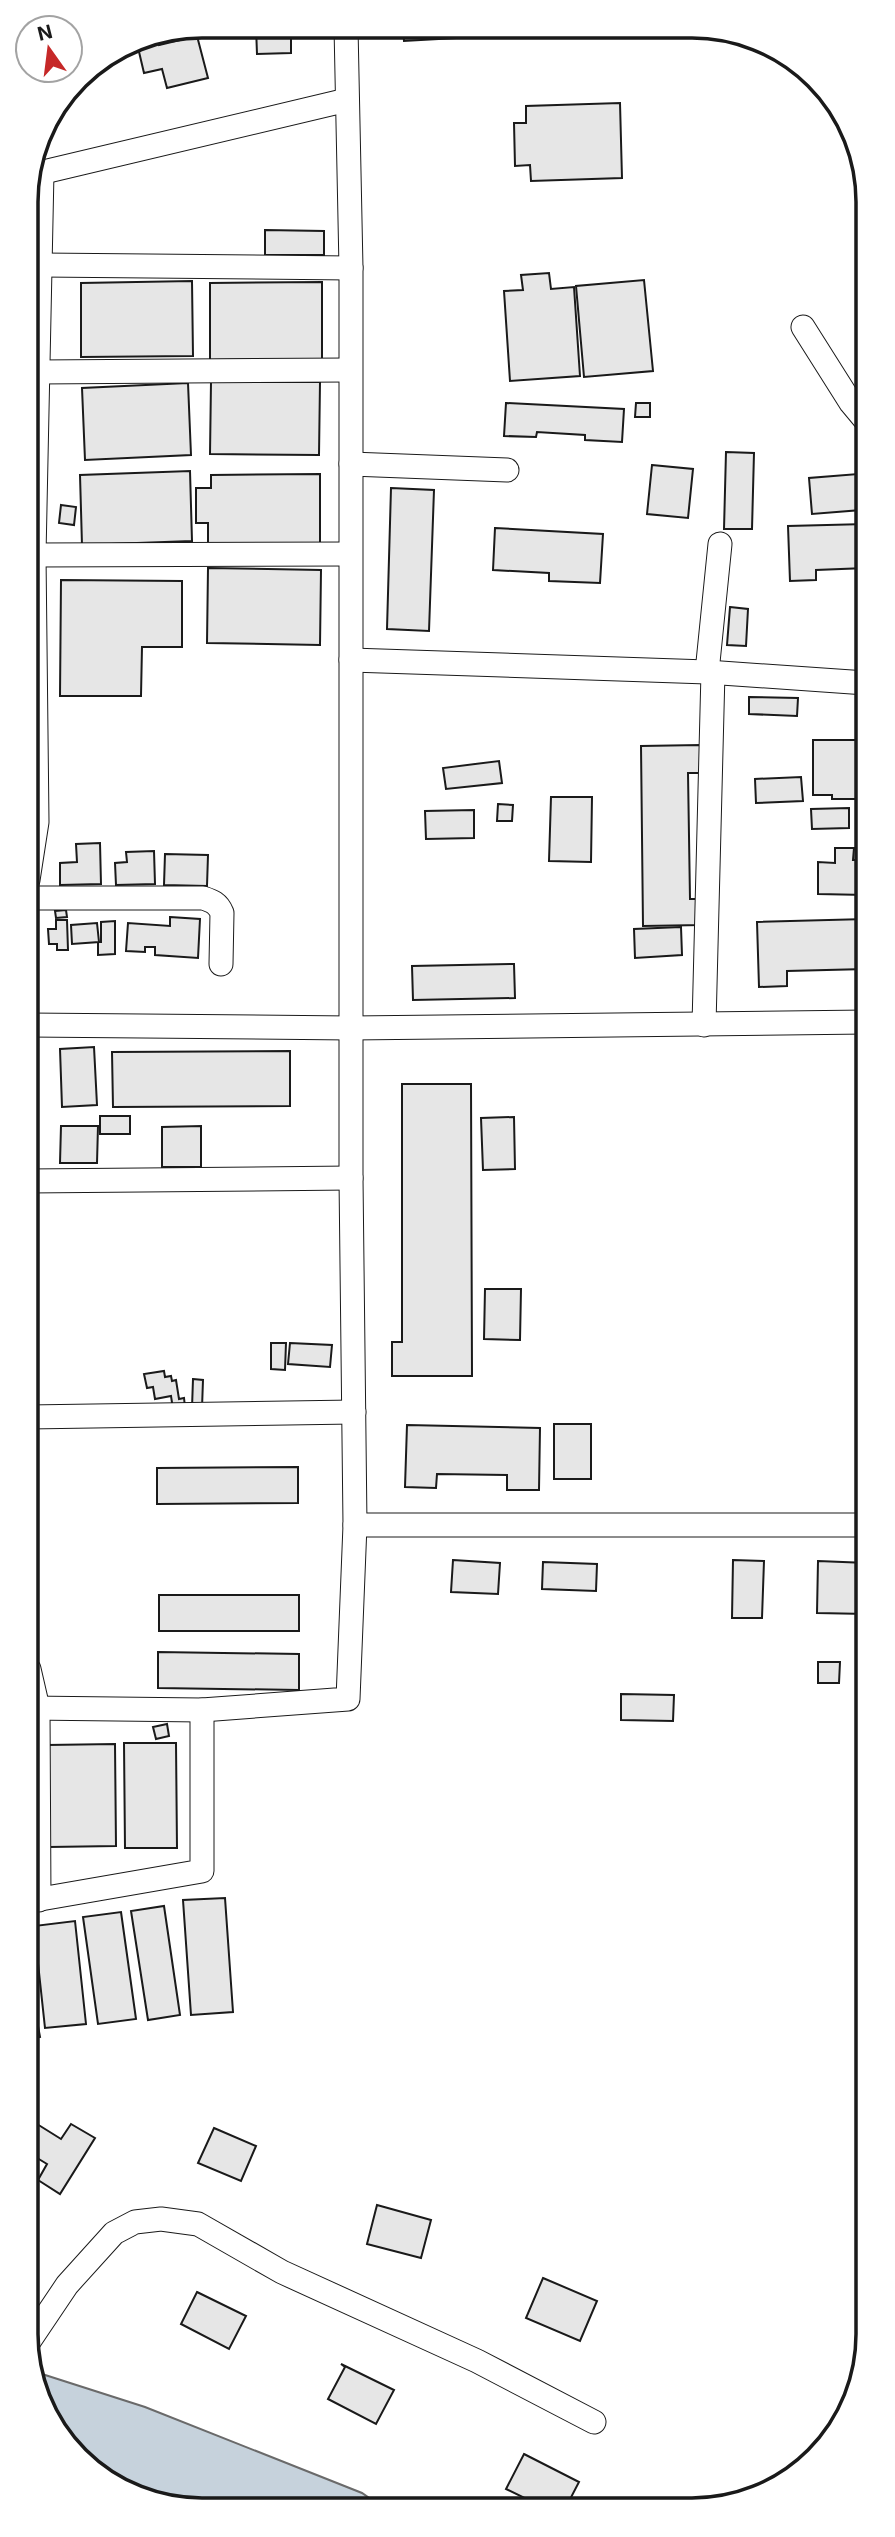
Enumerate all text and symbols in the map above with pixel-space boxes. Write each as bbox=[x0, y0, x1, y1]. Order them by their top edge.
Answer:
north arrow bbox=[14, 14, 84, 84]
text: N bbox=[35, 20, 55, 46]

